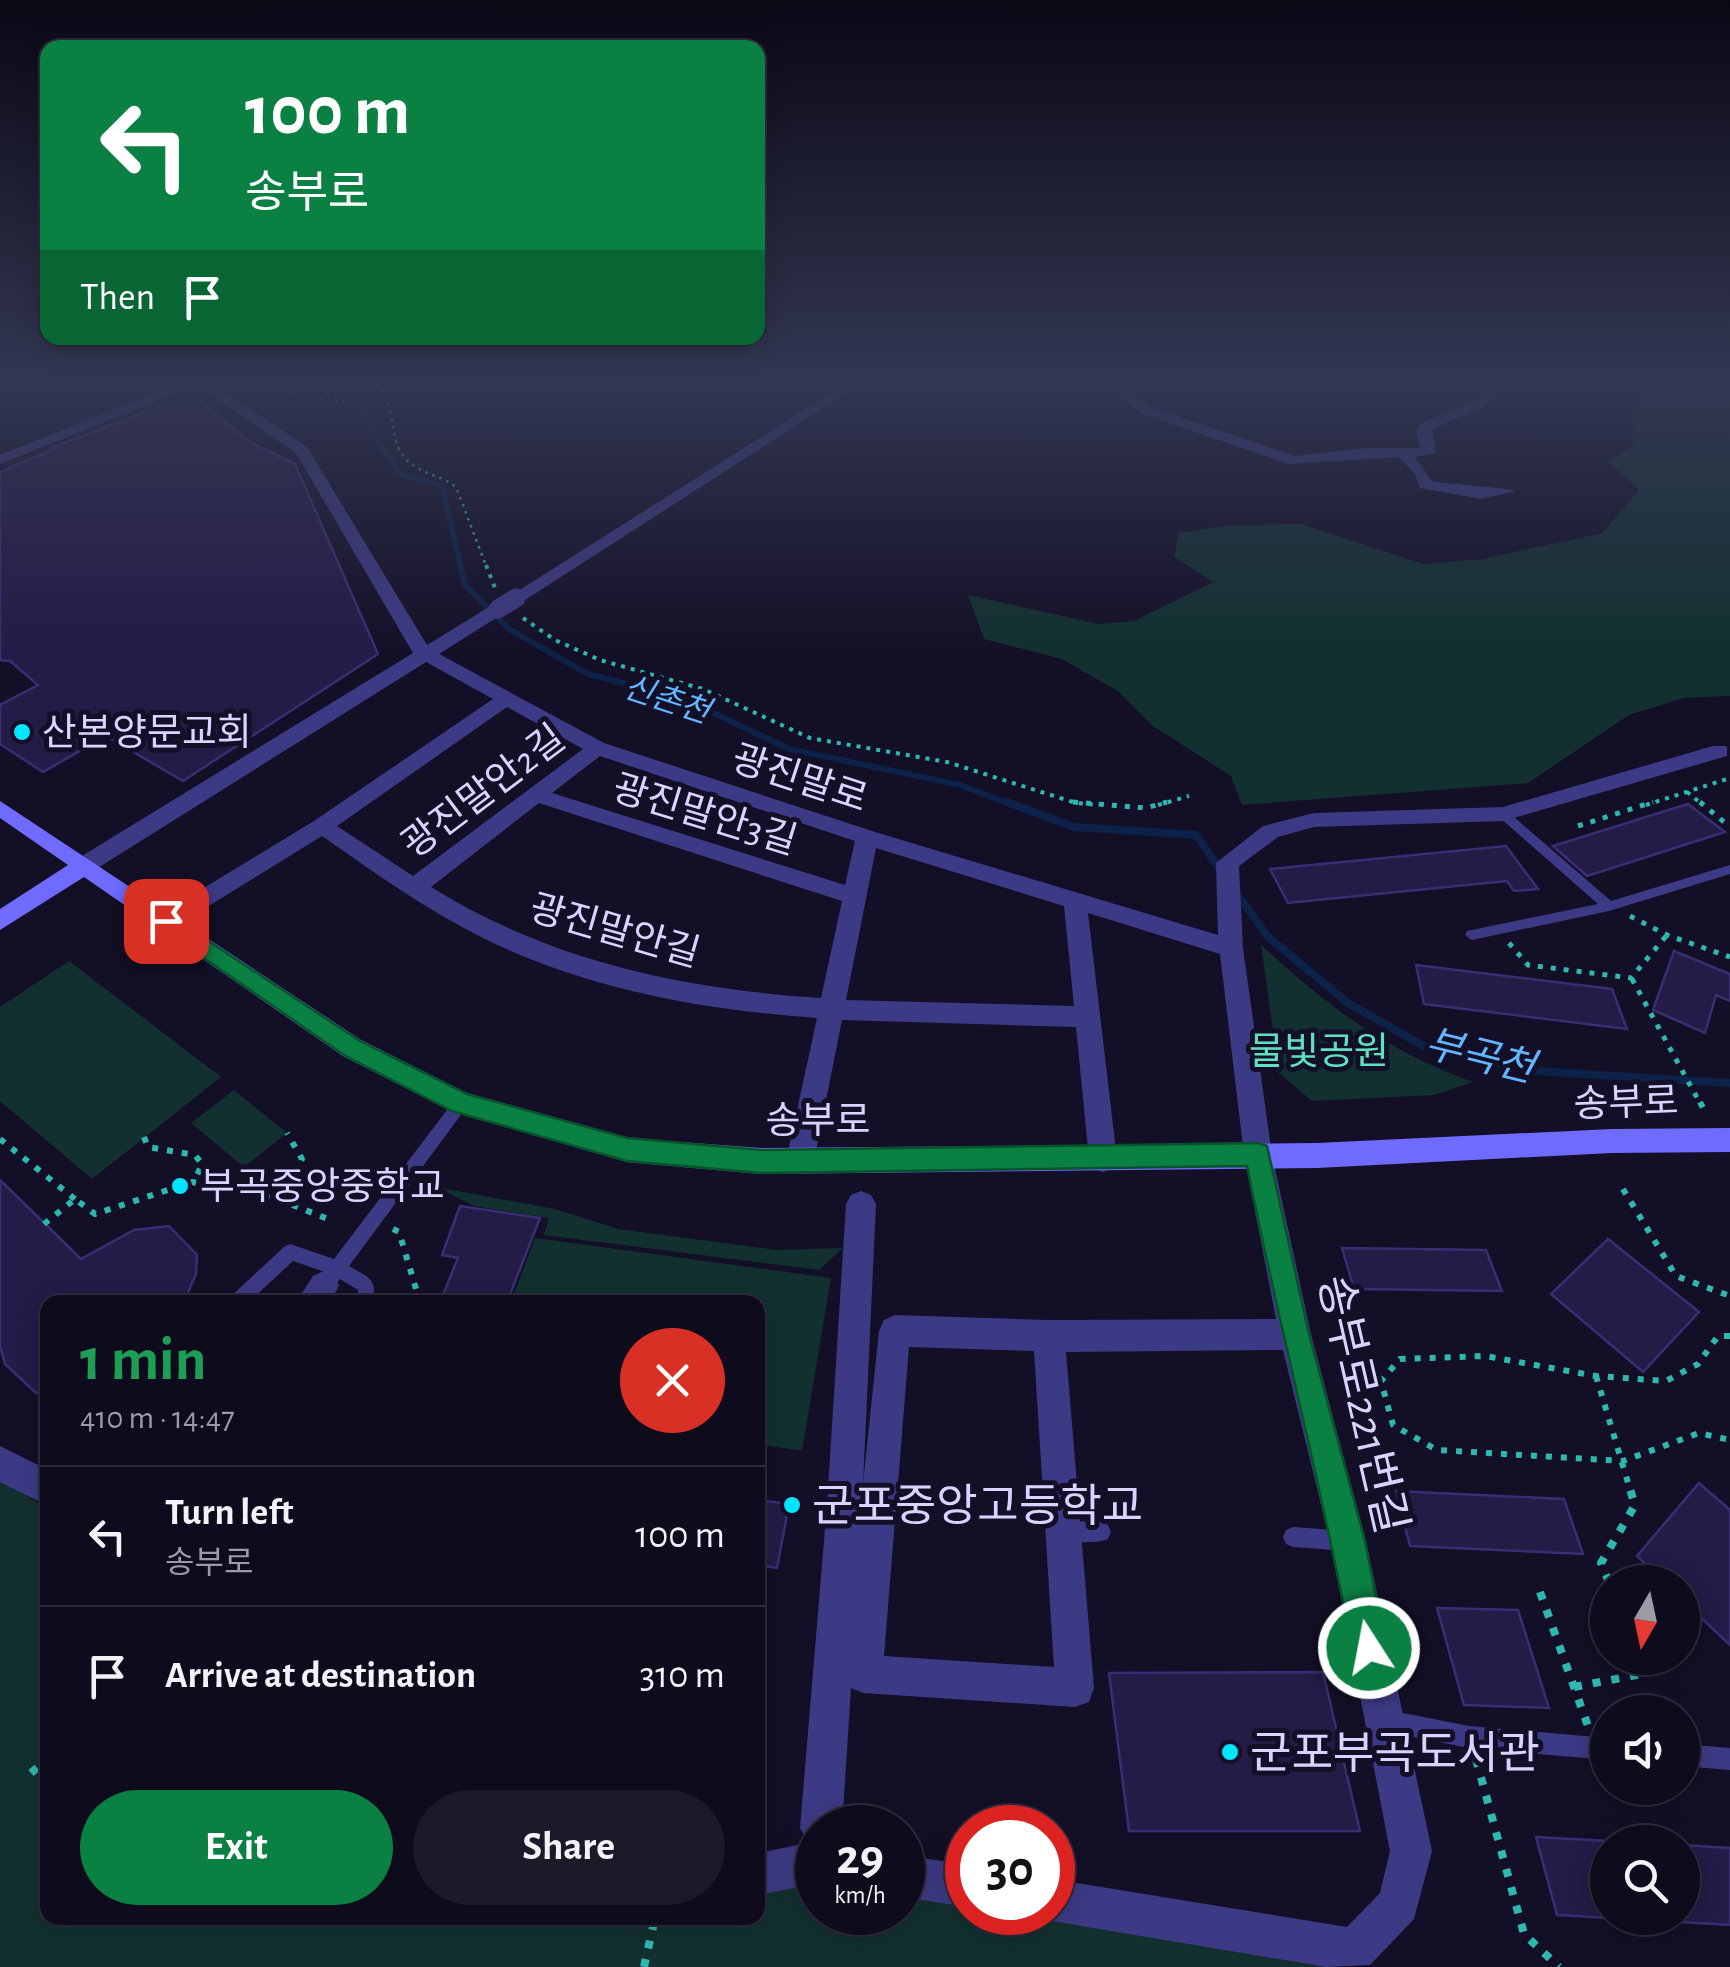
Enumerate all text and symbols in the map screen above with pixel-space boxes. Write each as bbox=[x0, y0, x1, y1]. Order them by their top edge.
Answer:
text: 100 m bbox=[245, 77, 410, 147]
icon: left bbox=[80, 80, 210, 210]
text: 송부로 bbox=[245, 171, 369, 216]
icon: arrive bbox=[175, 270, 230, 325]
text: Then bbox=[80, 279, 155, 317]
water label: 신촌천 bbox=[620, 670, 717, 730]
place label: 산본양문교회 bbox=[42, 713, 252, 753]
street label: 광진말안2길 bbox=[395, 718, 572, 866]
marker: 산본양문교회 bbox=[11, 721, 33, 743]
street label: 광진말로 bbox=[727, 738, 872, 820]
street label: 광진말안3길 bbox=[608, 768, 802, 862]
pin bbox=[124, 879, 209, 964]
street label: 광진말안길 bbox=[525, 888, 704, 974]
icon: arrive bbox=[139, 894, 194, 949]
water label: 부곡천 bbox=[1421, 1022, 1542, 1091]
park label: 물빛공원 bbox=[1249, 1032, 1389, 1072]
street label: 송부로 bbox=[1573, 1082, 1679, 1125]
street label: 송부로 bbox=[766, 1102, 870, 1141]
place label: 부곡중앙중학교 bbox=[200, 1167, 445, 1207]
marker: 부곡중앙중학교 bbox=[169, 1175, 191, 1197]
street label: 송부로221번길 bbox=[1310, 1271, 1415, 1538]
button: close bbox=[620, 1328, 725, 1433]
text: 1 min bbox=[80, 1331, 206, 1391]
text: 410 m · 14:47 bbox=[80, 1402, 235, 1434]
place label: 군포중앙고등학교 bbox=[812, 1483, 1143, 1530]
text: Turn left bbox=[165, 1494, 293, 1532]
marker: 군포중앙고등학교 bbox=[781, 1494, 803, 1516]
icon: left bbox=[80, 1509, 135, 1564]
text: 100 m bbox=[635, 1517, 725, 1555]
text: 송부로 bbox=[165, 1547, 253, 1579]
north arrow bbox=[1590, 1565, 1700, 1675]
map controls bbox=[1590, 1565, 1700, 1935]
position arrow bbox=[1317, 1596, 1421, 1700]
icon: arrive bbox=[80, 1649, 135, 1704]
text: Arrive at destination bbox=[165, 1657, 476, 1695]
text: 310 m bbox=[640, 1657, 725, 1695]
button: sound bbox=[1590, 1695, 1700, 1805]
place label: 군포부곡도서관 bbox=[1250, 1730, 1540, 1777]
marker: 군포부곡도서관 bbox=[1219, 1741, 1241, 1763]
button: Exit bbox=[80, 1790, 393, 1905]
button: Share bbox=[413, 1790, 725, 1905]
speed limit sign: 30 bbox=[945, 1805, 1075, 1935]
button: search bbox=[1590, 1825, 1700, 1935]
text: 29 bbox=[836, 1833, 884, 1883]
text: km/h bbox=[834, 1883, 886, 1908]

